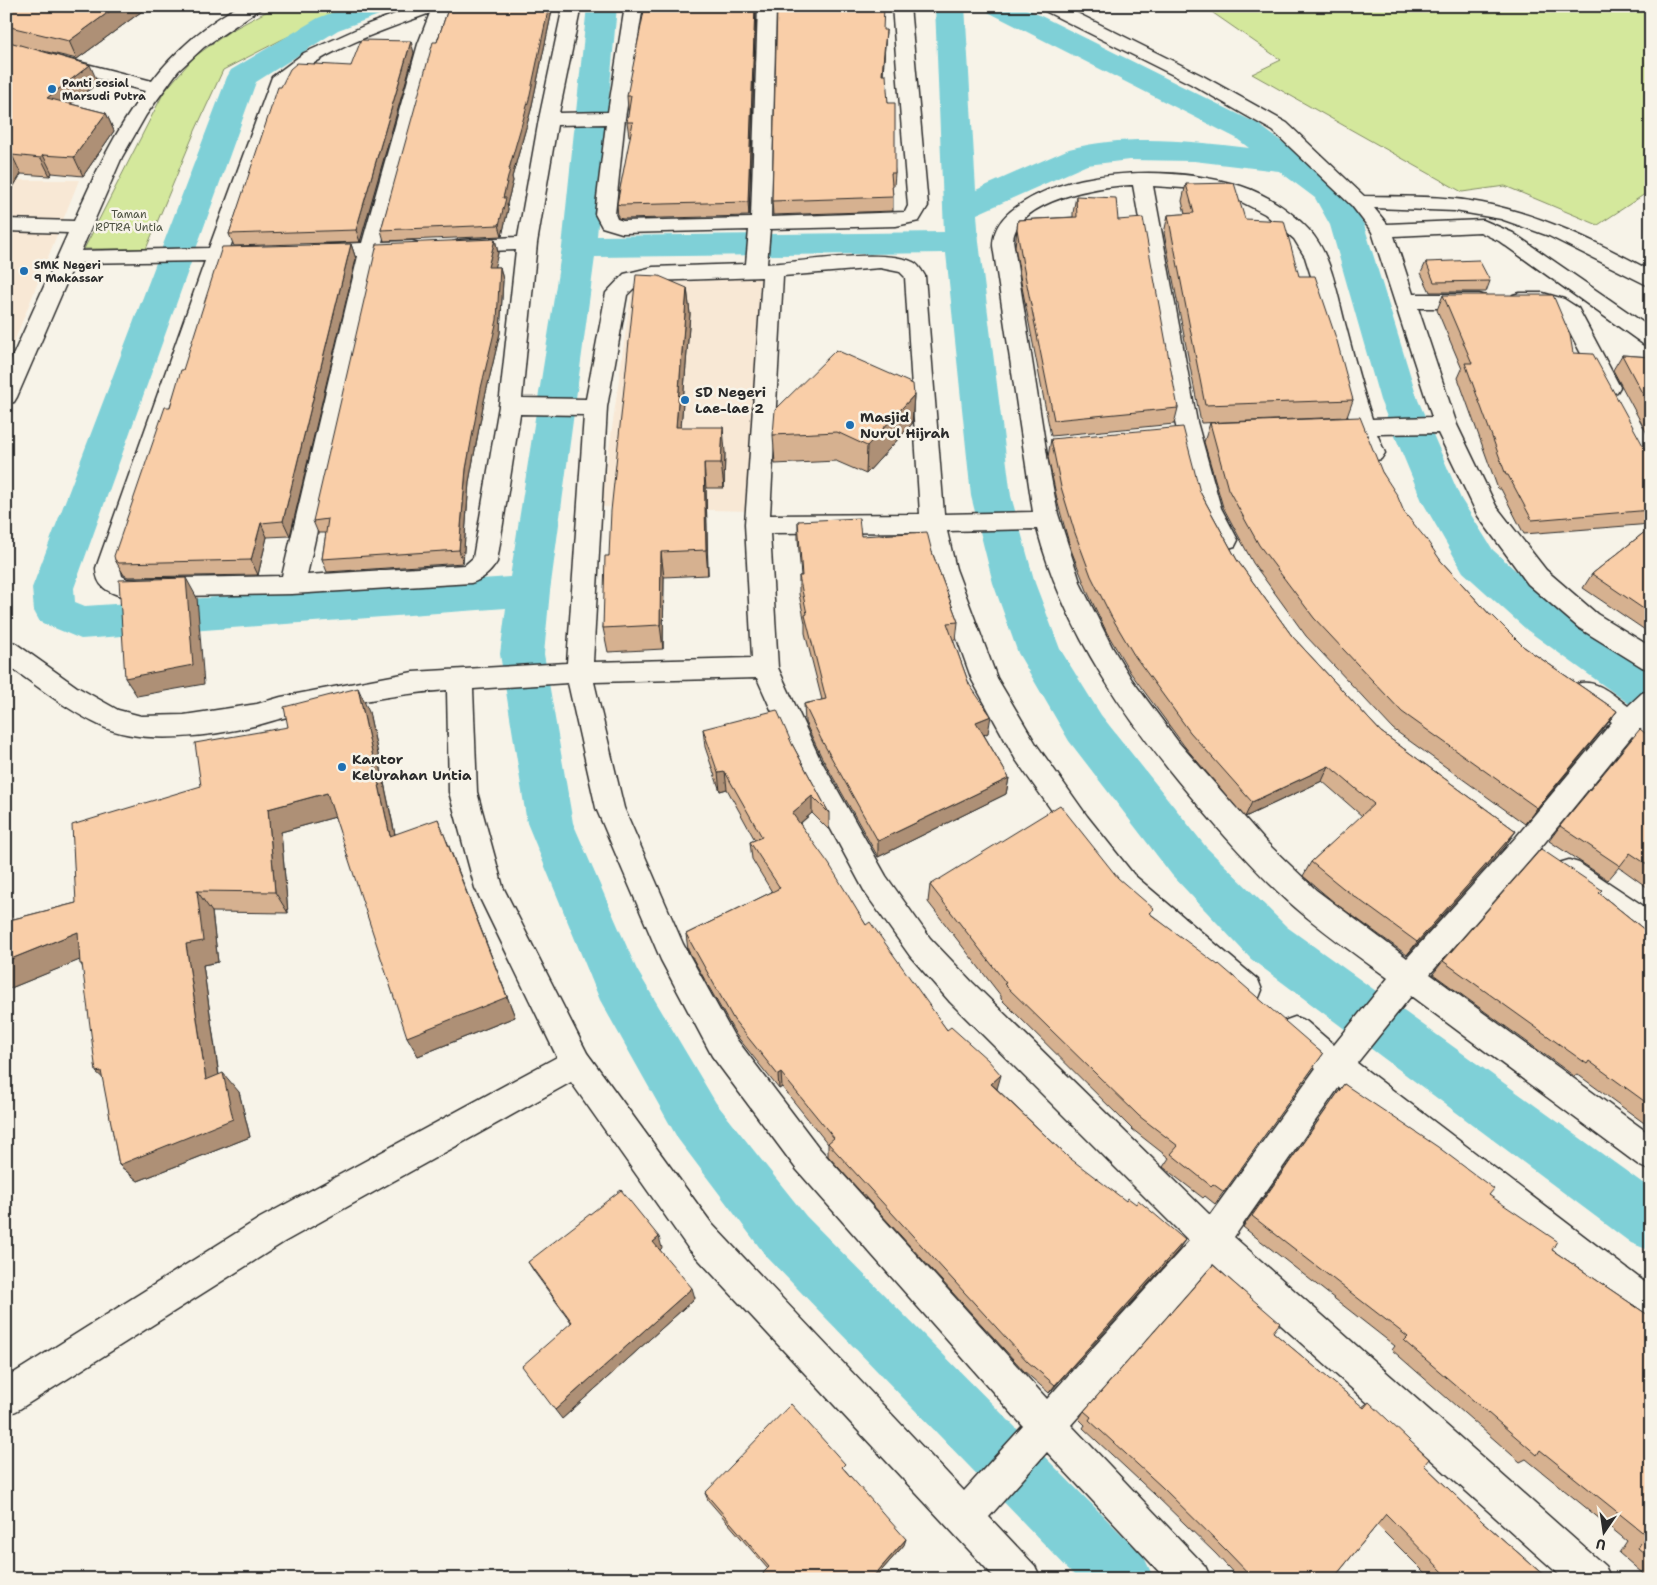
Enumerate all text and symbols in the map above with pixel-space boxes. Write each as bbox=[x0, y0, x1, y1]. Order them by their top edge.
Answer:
place label: Panti sosial Marsudi Putra bbox=[62, 76, 146, 104]
marker: Panti sosial Marsudi Putra bbox=[46, 83, 58, 95]
park label: Taman RPTRA Untia bbox=[95, 207, 163, 235]
place label: SMK Negeri 9 Makassar bbox=[34, 258, 104, 286]
marker: SMK Negeri 9 Makassar bbox=[18, 265, 30, 277]
place label: SD Negeri Lae-lae 2 bbox=[695, 383, 766, 417]
marker: SD Negeri Lae-lae 2 bbox=[679, 394, 691, 406]
place label: Masjid Nurul Hijrah bbox=[860, 408, 950, 442]
marker: Masjid Nurul Hijrah bbox=[844, 419, 856, 431]
place label: Kantor Kelurahan Untia bbox=[352, 750, 472, 784]
marker: Kantor Kelurahan Untia bbox=[336, 761, 348, 773]
north arrow bbox=[1580, 1508, 1630, 1558]
text: U bbox=[1594, 1535, 1608, 1555]

